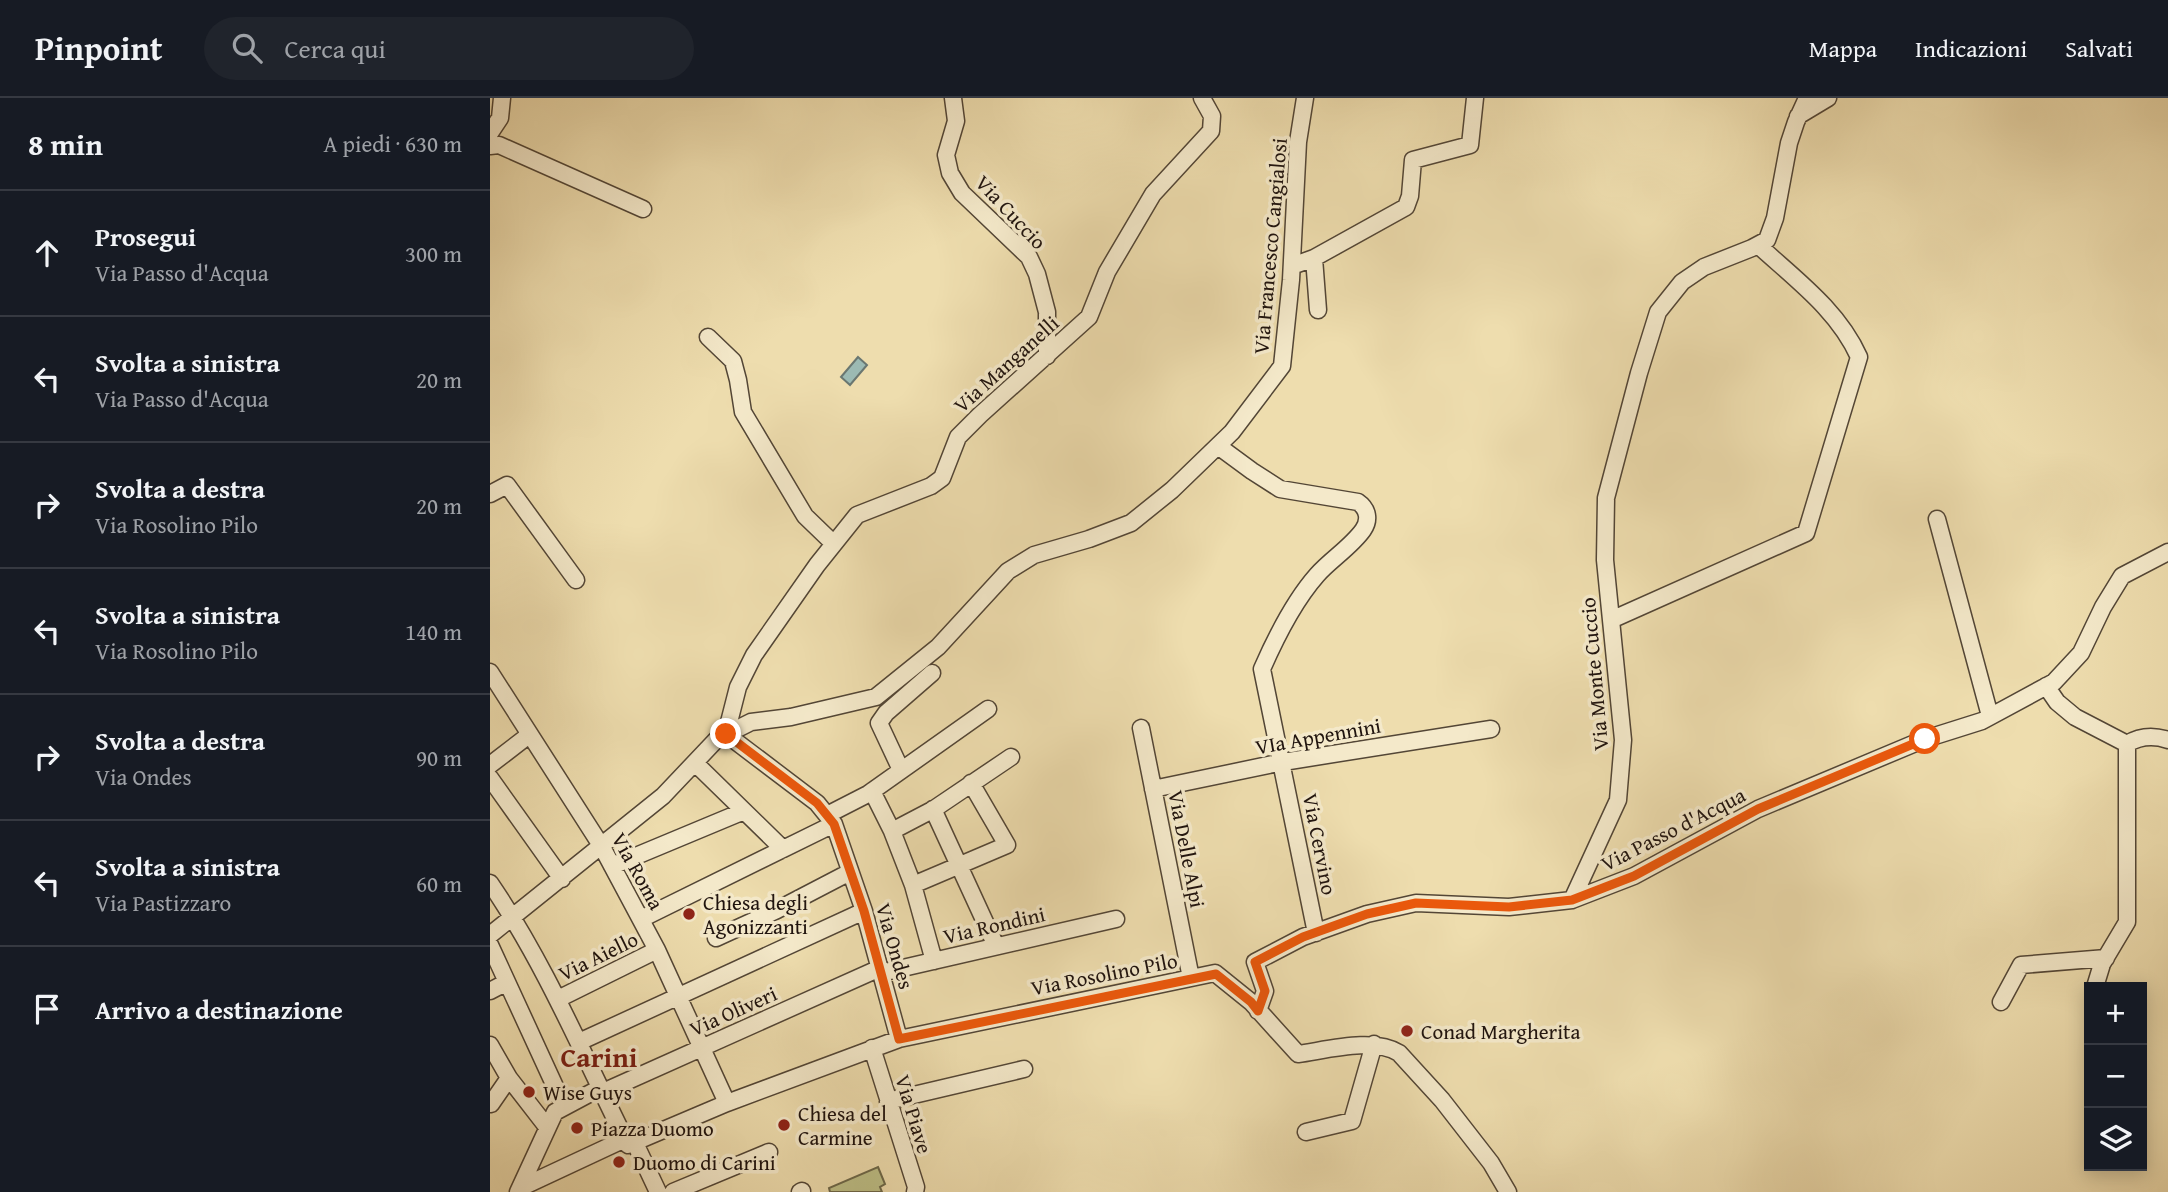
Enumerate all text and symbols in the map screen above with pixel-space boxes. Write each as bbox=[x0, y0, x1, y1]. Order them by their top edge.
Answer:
search box bbox=[204, 17, 694, 80]
text: Pinpoint bbox=[35, 24, 162, 72]
icon: search bbox=[228, 29, 266, 67]
text: Cerca qui bbox=[284, 29, 386, 68]
text: Mappa bbox=[1809, 31, 1877, 66]
text: Indicazioni bbox=[1915, 31, 2027, 66]
text: Salvati bbox=[2065, 31, 2133, 66]
text: 8 min bbox=[28, 122, 103, 166]
text: A piedi · 630 m bbox=[324, 127, 462, 160]
street label: Via Francesco Cangialosi bbox=[1245, 136, 1295, 355]
street label: Via Cuccio bbox=[968, 168, 1054, 256]
text: Prosegui bbox=[95, 217, 196, 256]
icon: ahead bbox=[28, 234, 66, 272]
text: 300 m bbox=[405, 237, 462, 270]
text: Via Passo d'Acqua bbox=[95, 256, 269, 289]
street label: Via Manganelli bbox=[946, 308, 1066, 420]
text: Svolta a sinistra bbox=[95, 343, 280, 382]
icon: left bbox=[28, 360, 66, 398]
text: 20 m bbox=[416, 363, 462, 396]
text: Via Passo d'Acqua bbox=[95, 382, 269, 415]
text: Svolta a destra bbox=[95, 469, 265, 508]
icon: right bbox=[28, 486, 66, 524]
text: 20 m bbox=[416, 489, 462, 522]
text: Via Rosolino Pilo bbox=[95, 508, 258, 541]
text: Svolta a sinistra bbox=[95, 595, 280, 634]
street label: Via Monte Cuccio bbox=[1572, 596, 1616, 752]
icon: left bbox=[28, 612, 66, 650]
text: 140 m bbox=[405, 615, 462, 648]
text: Via Rosolino Pilo bbox=[95, 634, 258, 667]
street label: VIa Appennini bbox=[1253, 710, 1383, 762]
route end bbox=[710, 718, 741, 749]
text: Svolta a destra bbox=[95, 721, 265, 760]
route start bbox=[1909, 723, 1940, 754]
icon: right bbox=[28, 738, 66, 776]
text: 90 m bbox=[416, 741, 462, 774]
text: Via Ondes bbox=[95, 760, 192, 793]
street label: Via Passo d'Acqua bbox=[1595, 779, 1751, 879]
street label: Via Delle Alpi bbox=[1160, 788, 1214, 910]
street label: Via Cervino bbox=[1295, 790, 1345, 898]
street label: Via Roma bbox=[604, 827, 672, 915]
text: Svolta a sinistra bbox=[95, 847, 280, 886]
icon: left bbox=[28, 864, 66, 902]
text: 60 m bbox=[416, 867, 462, 900]
text: Via Pastizzaro bbox=[95, 886, 231, 919]
place label: Chiesa degli Agonizzanti bbox=[703, 887, 808, 942]
street label: Via Rondini bbox=[940, 898, 1048, 952]
street label: Via Ondes bbox=[868, 899, 922, 993]
marker: Chiesa degli Agonizzanti bbox=[681, 906, 697, 922]
street label: Via Aiello bbox=[553, 923, 643, 989]
street label: Via Rosolino Pilo bbox=[1028, 945, 1180, 1003]
street label: Via Oliveri bbox=[684, 978, 782, 1044]
map controls bbox=[2084, 982, 2147, 1171]
button: + bbox=[2084, 982, 2147, 1045]
icon: arrive bbox=[28, 990, 66, 1028]
text: Arrivo a destinazione bbox=[95, 990, 343, 1029]
place label: Conad Margherita bbox=[1421, 1016, 1581, 1047]
marker: Conad Margherita bbox=[1399, 1023, 1415, 1039]
district label: Carini bbox=[561, 1036, 638, 1077]
button: − bbox=[2084, 1045, 2147, 1108]
street label: Via Piave bbox=[887, 1071, 941, 1157]
place label: Wise Guys bbox=[543, 1077, 632, 1108]
marker: Wise Guys bbox=[521, 1084, 537, 1100]
place label: Chiesa del Carmine bbox=[798, 1098, 887, 1153]
button: layers bbox=[2084, 1108, 2147, 1171]
place label: Piazza Duomo bbox=[591, 1113, 714, 1144]
marker: Chiesa del Carmine bbox=[776, 1117, 792, 1133]
marker: Piazza Duomo bbox=[569, 1120, 585, 1136]
place label: Duomo di Carini bbox=[633, 1147, 776, 1178]
marker: Duomo di Carini bbox=[611, 1154, 627, 1170]

